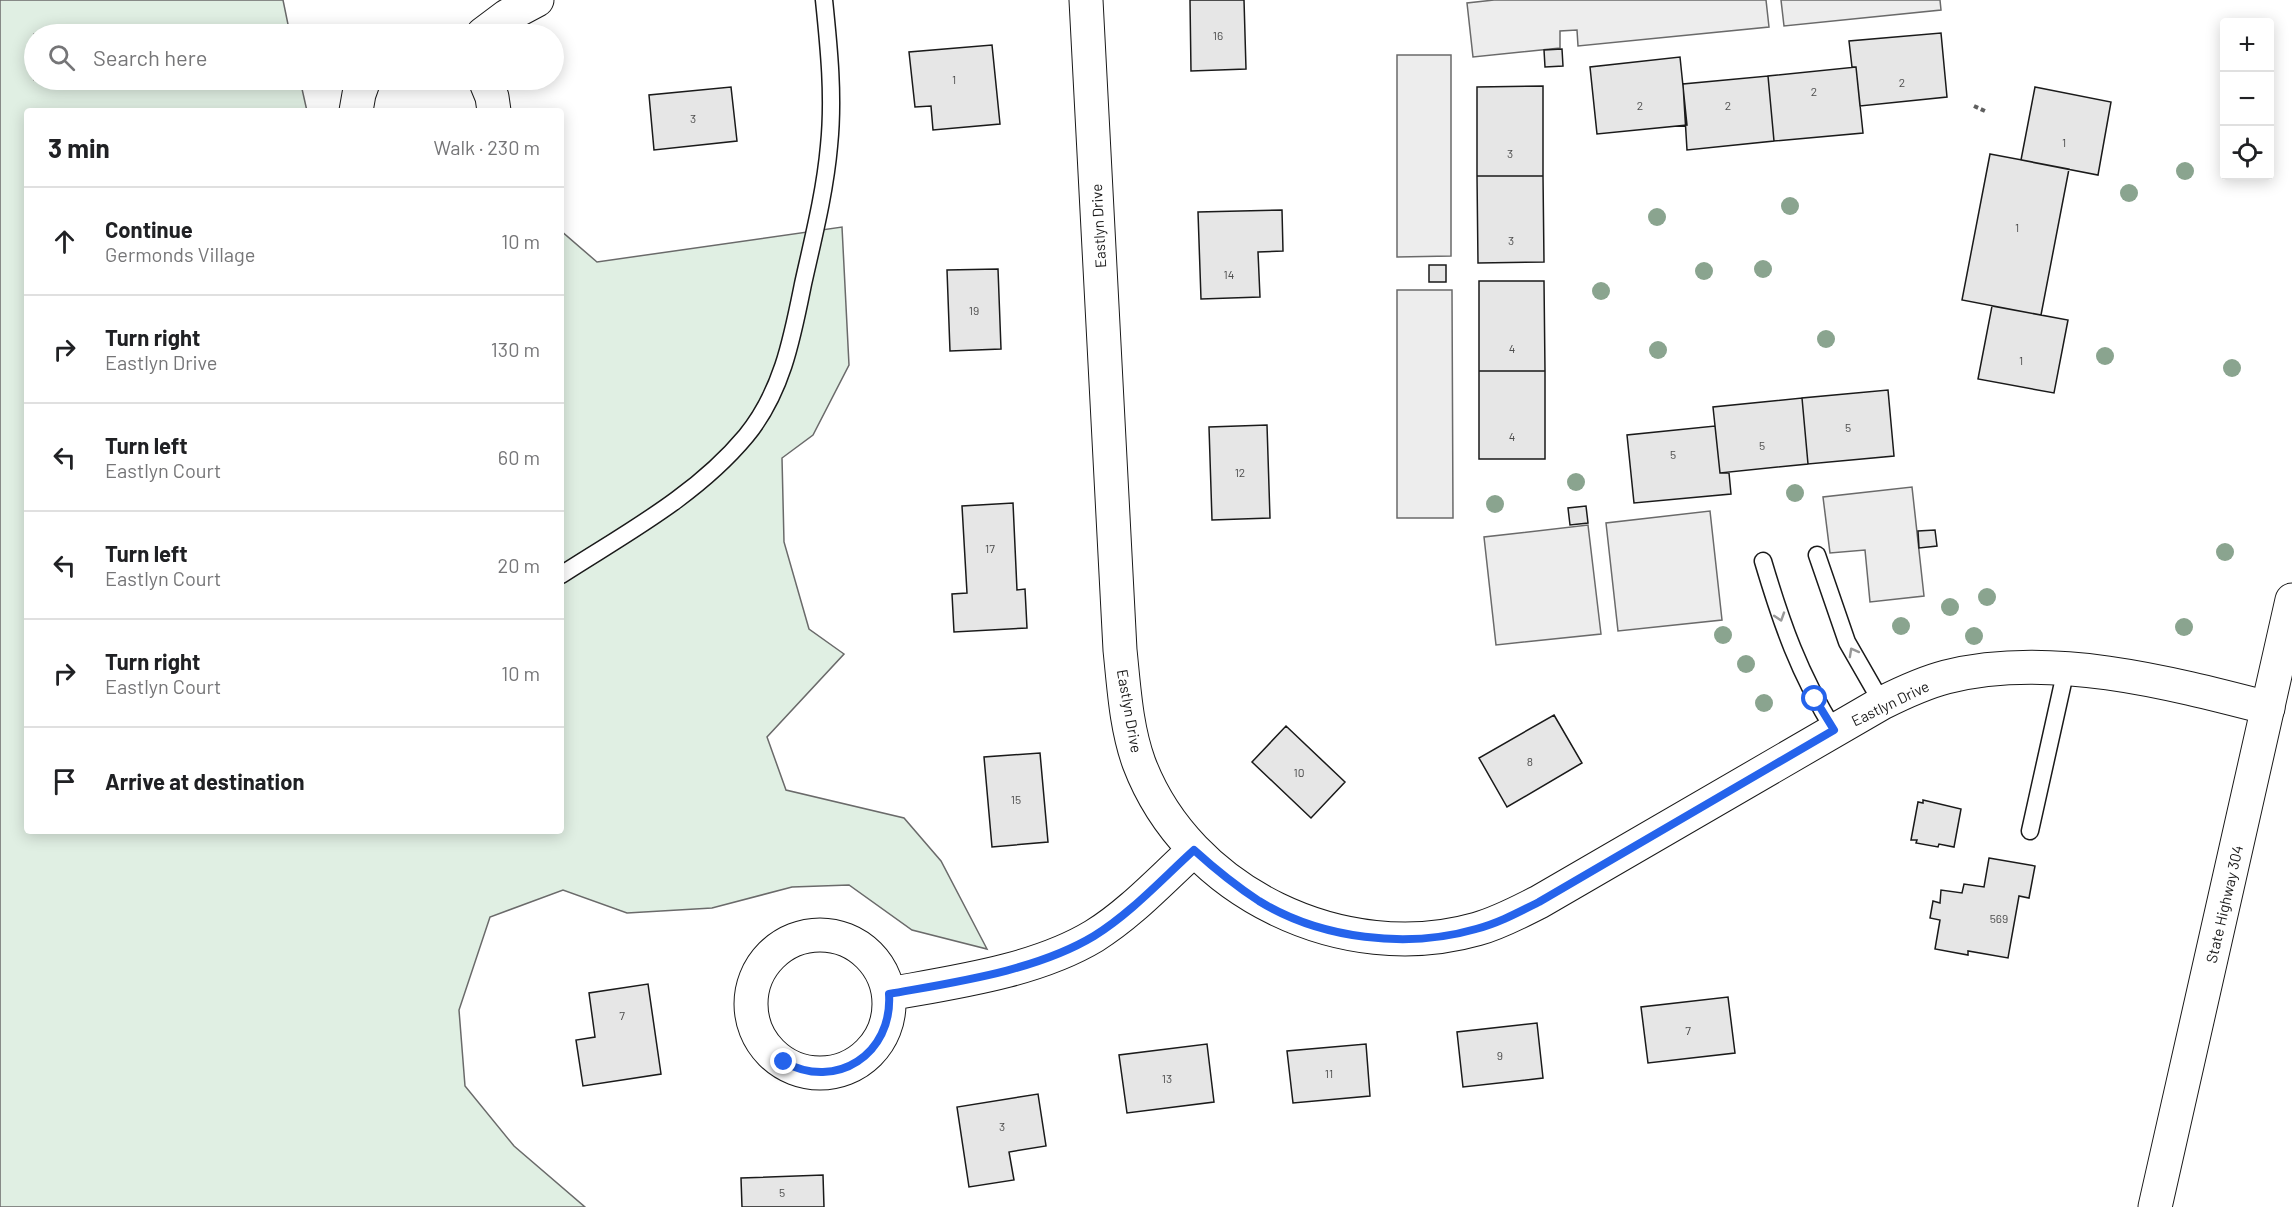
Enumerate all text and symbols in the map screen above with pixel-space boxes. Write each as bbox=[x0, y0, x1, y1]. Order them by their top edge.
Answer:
map controls bbox=[2220, 18, 2274, 180]
button: + bbox=[2220, 18, 2274, 72]
search box bbox=[24, 24, 564, 90]
house number: 16 bbox=[1213, 28, 1223, 42]
icon: search bbox=[45, 41, 78, 74]
text: Search here bbox=[93, 44, 207, 70]
house number: 1 bbox=[952, 72, 956, 86]
button: − bbox=[2220, 72, 2274, 126]
house number: 2 bbox=[1899, 75, 1905, 89]
house number: 2 bbox=[1811, 84, 1817, 98]
house number: 2 bbox=[1637, 98, 1643, 112]
house number: 2 bbox=[1725, 98, 1731, 112]
house number: 3 bbox=[690, 111, 696, 125]
button: locate bbox=[2220, 126, 2274, 180]
text: 3 min bbox=[48, 132, 110, 163]
text: Walk · 230 m bbox=[434, 135, 540, 159]
house number: 1 bbox=[2062, 135, 2066, 149]
house number: 3 bbox=[1507, 146, 1513, 160]
street label: Eastlyn Drive bbox=[1087, 183, 1109, 269]
text: Continue bbox=[105, 216, 193, 242]
house number: 1 bbox=[2015, 220, 2019, 234]
icon: ahead bbox=[48, 225, 81, 258]
text: 10 m bbox=[501, 229, 540, 253]
house number: 3 bbox=[1508, 233, 1514, 247]
text: Germonds Village bbox=[105, 242, 255, 266]
house number: 14 bbox=[1224, 267, 1234, 281]
house number: 19 bbox=[969, 303, 979, 317]
text: Turn right bbox=[105, 324, 200, 350]
icon: right bbox=[48, 333, 81, 366]
text: 130 m bbox=[491, 337, 540, 361]
house number: 4 bbox=[1509, 341, 1515, 355]
text: Eastlyn Drive bbox=[105, 350, 217, 374]
house number: 1 bbox=[2019, 353, 2023, 367]
house number: 5 bbox=[1845, 420, 1851, 434]
house number: 4 bbox=[1509, 429, 1515, 443]
text: Turn left bbox=[105, 432, 188, 458]
house number: 5 bbox=[1759, 438, 1765, 452]
icon: left bbox=[48, 441, 81, 474]
text: 60 m bbox=[498, 445, 540, 469]
house number: 5 bbox=[1670, 447, 1676, 461]
text: Eastlyn Court bbox=[105, 458, 221, 482]
house number: 12 bbox=[1235, 465, 1245, 479]
text: Turn left bbox=[105, 540, 188, 566]
house number: 17 bbox=[985, 541, 995, 555]
icon: left bbox=[48, 549, 81, 582]
text: 20 m bbox=[497, 553, 540, 577]
text: Eastlyn Court bbox=[105, 566, 221, 590]
one-way arrow bbox=[1773, 611, 1785, 622]
text: Turn right bbox=[105, 648, 200, 674]
one-way arrow bbox=[1849, 648, 1860, 659]
icon: right bbox=[48, 657, 81, 690]
text: 10 m bbox=[501, 661, 540, 685]
street label: Eastlyn Drive bbox=[1114, 668, 1146, 754]
text: Eastlyn Court bbox=[105, 674, 221, 698]
street label: Eastlyn Drive bbox=[1848, 676, 1932, 730]
route start bbox=[1801, 685, 1827, 711]
house number: 8 bbox=[1527, 754, 1533, 768]
icon: arrive bbox=[48, 765, 81, 798]
house number: 10 bbox=[1294, 765, 1304, 779]
text: Arrive at destination bbox=[105, 768, 304, 794]
house number: 15 bbox=[1011, 792, 1021, 806]
street label: State Highway 304 bbox=[2202, 843, 2246, 965]
house number: 569 bbox=[1990, 911, 2008, 925]
house number: 7 bbox=[619, 1008, 625, 1022]
house number: 7 bbox=[1685, 1023, 1691, 1037]
route end bbox=[770, 1048, 796, 1074]
house number: 9 bbox=[1497, 1048, 1503, 1062]
house number: 11 bbox=[1325, 1066, 1333, 1080]
house number: 13 bbox=[1162, 1071, 1172, 1085]
house number: 3 bbox=[999, 1119, 1005, 1133]
house number: 5 bbox=[779, 1185, 785, 1199]

